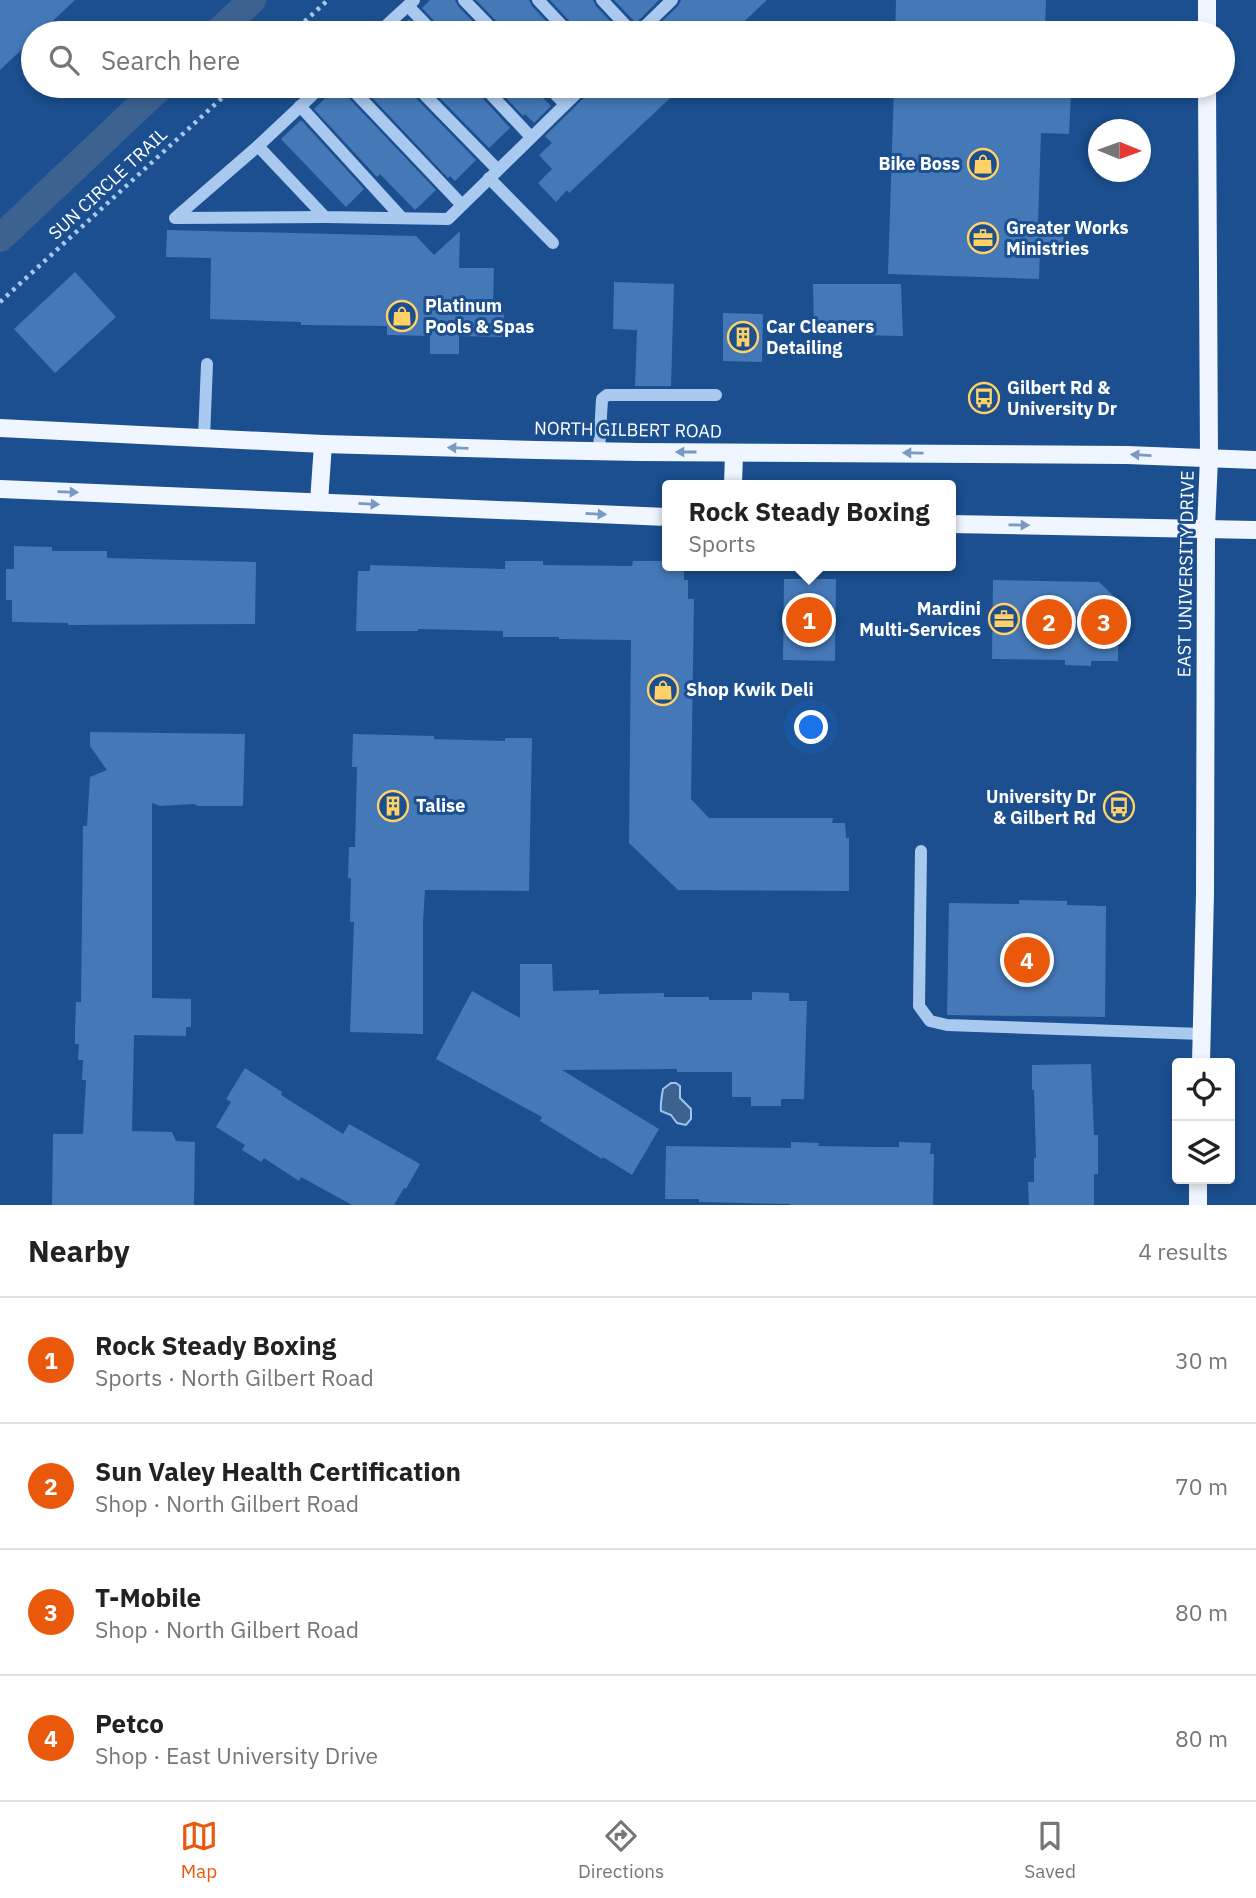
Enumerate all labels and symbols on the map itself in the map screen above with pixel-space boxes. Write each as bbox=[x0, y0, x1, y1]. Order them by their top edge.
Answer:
north arrow bbox=[1088, 119, 1151, 182]
street label: SUN CIRCLE TRAIL bbox=[44, 123, 172, 245]
shop icon: Bike Boss bbox=[966, 147, 1000, 181]
place label: Bike Boss bbox=[878, 152, 960, 175]
place label: Greater Works Ministries bbox=[1006, 216, 1129, 260]
office icon: Greater Works Ministries bbox=[966, 221, 1000, 255]
place label: Platinum Pools & Spas bbox=[425, 294, 534, 338]
shop icon: Platinum Pools & Spas bbox=[385, 299, 419, 333]
place label: Car Cleaners Detailing bbox=[766, 315, 874, 359]
building icon: Car Cleaners Detailing bbox=[726, 320, 760, 354]
place label: Gilbert Rd & University Dr bbox=[1007, 376, 1117, 420]
bus stop icon: Gilbert Rd & University Dr bbox=[967, 381, 1001, 415]
street label: NORTH GILBERT ROAD bbox=[534, 416, 722, 443]
one-way arrow bbox=[447, 442, 469, 453]
one-way arrow bbox=[675, 446, 697, 458]
one-way arrow bbox=[902, 447, 924, 459]
one-way arrow bbox=[1130, 450, 1152, 461]
street label: EAST UNIVERSITY DRIVE bbox=[1172, 470, 1199, 678]
one-way arrow bbox=[57, 486, 79, 497]
one-way arrow bbox=[358, 499, 380, 510]
one-way arrow bbox=[585, 509, 607, 520]
one-way arrow bbox=[1008, 519, 1030, 531]
pin: 1 bbox=[786, 594, 832, 646]
pin: 2 bbox=[1026, 596, 1072, 648]
pin: 3 bbox=[1081, 596, 1127, 648]
place label: Mardini Multi-Services bbox=[859, 597, 981, 641]
office icon: Mardini Multi-Services bbox=[987, 602, 1021, 636]
shop icon: Shop Kwik Deli bbox=[646, 673, 680, 707]
place label: Shop Kwik Deli bbox=[686, 678, 814, 701]
your location bbox=[794, 710, 828, 744]
place label: University Dr & Gilbert Rd bbox=[986, 785, 1096, 829]
building icon: Talise bbox=[376, 789, 410, 823]
bus stop icon: University Dr & Gilbert Rd bbox=[1102, 790, 1136, 824]
place label: Talise bbox=[416, 794, 465, 817]
pin: 4 bbox=[1004, 934, 1050, 986]

